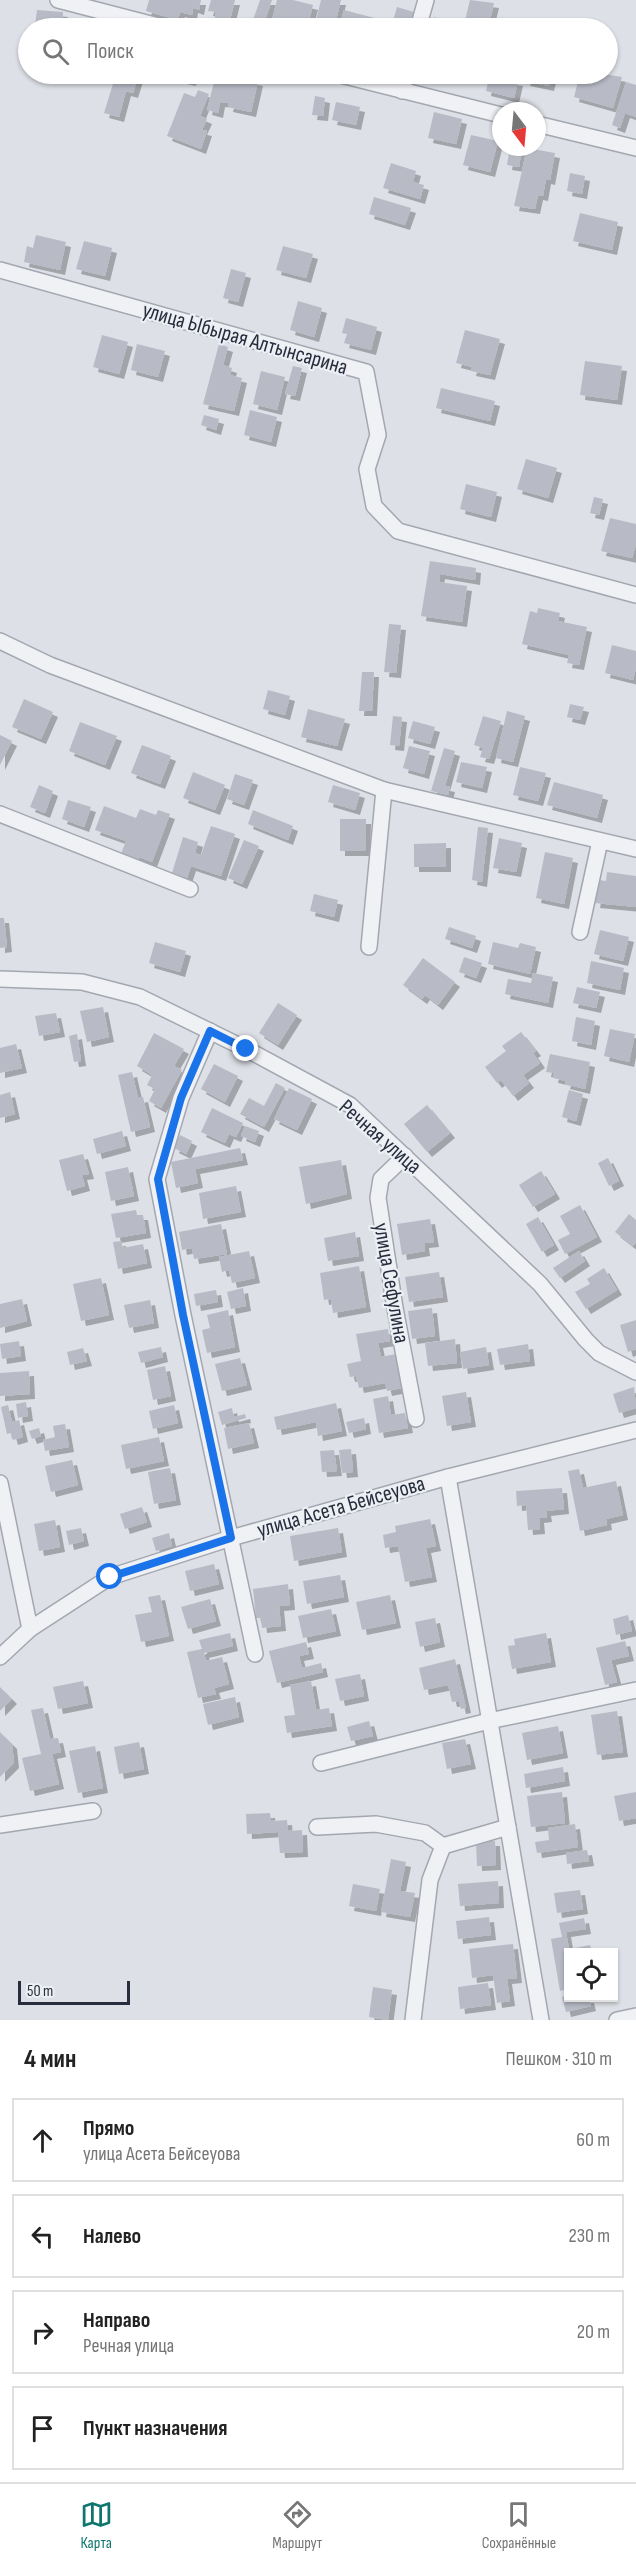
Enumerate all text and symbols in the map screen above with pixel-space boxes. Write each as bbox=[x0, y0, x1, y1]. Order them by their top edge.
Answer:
search box bbox=[18, 18, 618, 84]
icon: search bbox=[39, 35, 72, 68]
text: Поиск bbox=[87, 38, 133, 65]
north arrow bbox=[492, 102, 546, 156]
street label: улица Ыбырая Алтынсарина bbox=[139, 297, 351, 381]
route end bbox=[232, 1035, 258, 1061]
street label: Речная улица bbox=[333, 1094, 427, 1180]
street label: улица Сефулина bbox=[367, 1221, 415, 1345]
street label: улица Асета Бейсеуова bbox=[254, 1470, 428, 1544]
route start bbox=[96, 1563, 122, 1589]
map controls bbox=[564, 1948, 618, 2002]
button: locate bbox=[564, 1948, 618, 2002]
scale bar bbox=[18, 1978, 130, 2006]
text: 50 m bbox=[27, 1982, 53, 2001]
text: 4 мин bbox=[24, 2044, 76, 2075]
text: Пешком · 310 m bbox=[506, 2047, 612, 2071]
text: Прямо bbox=[83, 2115, 134, 2142]
icon: ahead bbox=[26, 2124, 59, 2157]
text: 60 m bbox=[576, 2128, 610, 2152]
text: улица Асета Бейсеуова bbox=[83, 2142, 241, 2166]
icon: left bbox=[26, 2220, 59, 2253]
text: Налево bbox=[83, 2223, 141, 2250]
text: 230 m bbox=[568, 2224, 610, 2248]
text: Направо bbox=[83, 2307, 150, 2334]
icon: right bbox=[26, 2316, 59, 2349]
text: 20 m bbox=[577, 2320, 610, 2344]
text: Речная улица bbox=[83, 2334, 174, 2358]
icon: arrive bbox=[26, 2412, 59, 2445]
text: Пункт назначения bbox=[83, 2415, 227, 2442]
tab: Карта bbox=[80, 2498, 113, 2553]
tab: Маршрут bbox=[272, 2498, 322, 2553]
tab: Сохранённые bbox=[482, 2498, 556, 2553]

